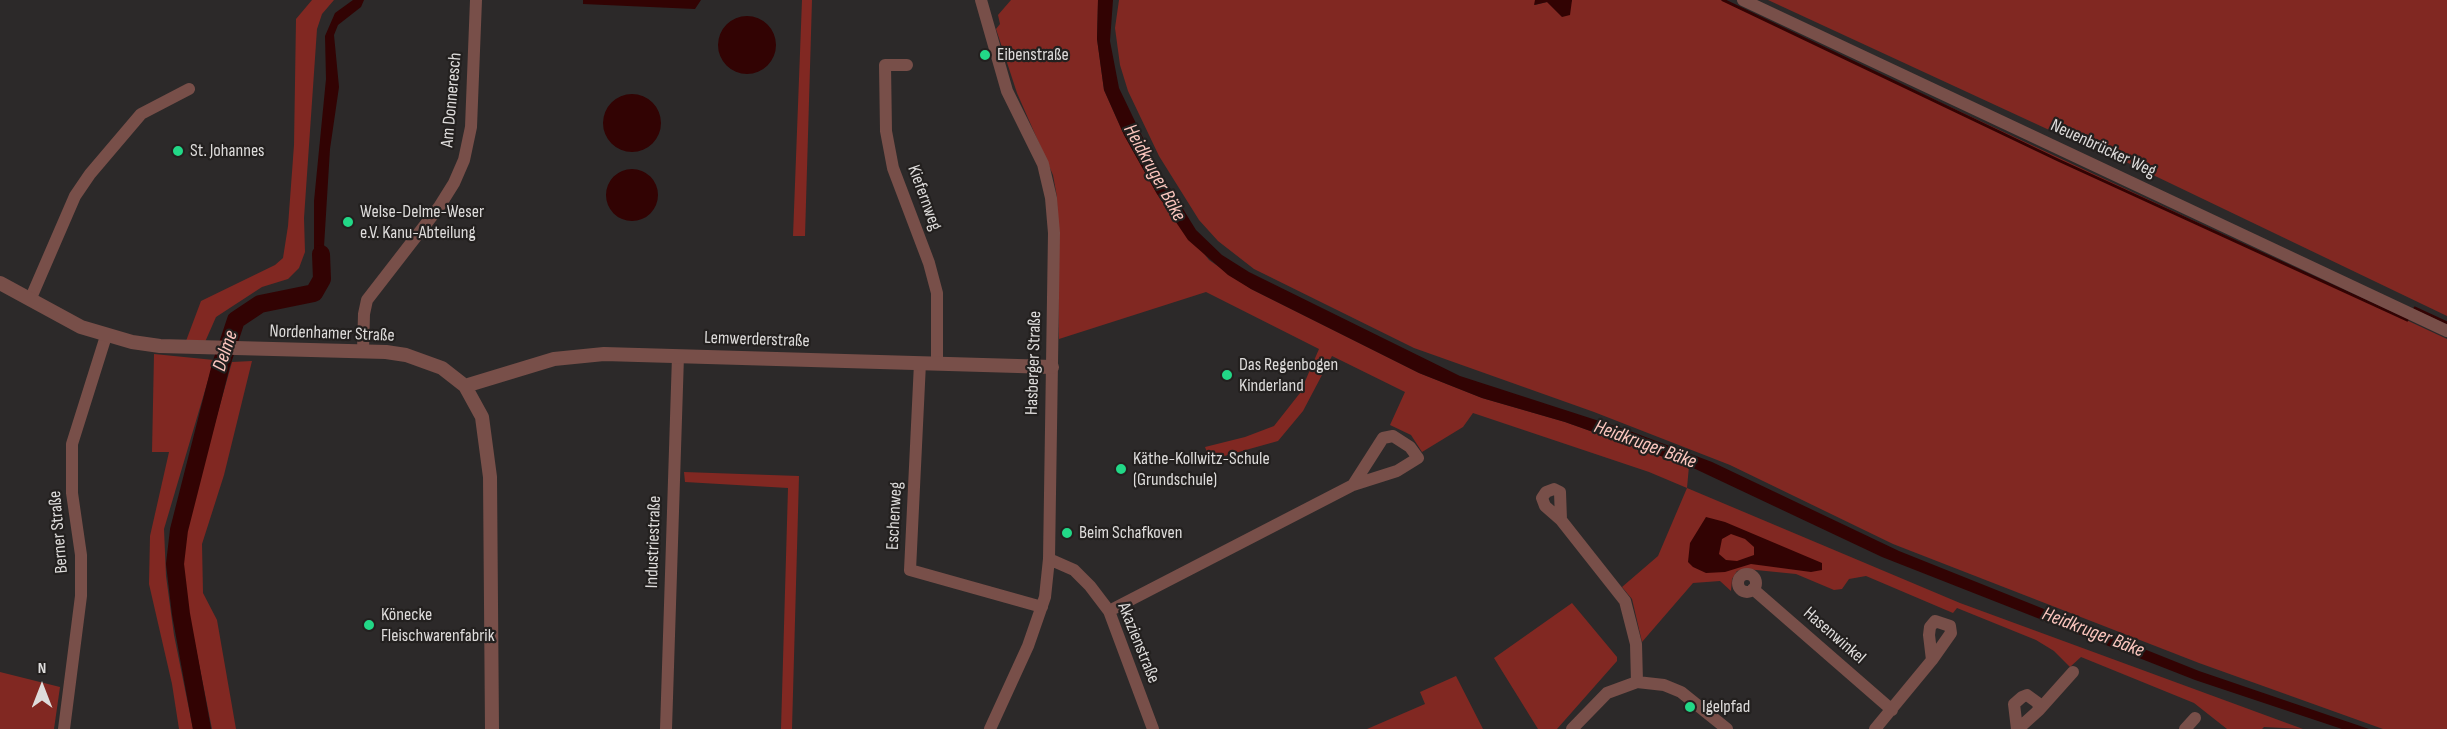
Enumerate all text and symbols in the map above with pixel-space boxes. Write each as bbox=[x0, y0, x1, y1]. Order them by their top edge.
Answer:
place label: Eibenstraße bbox=[997, 44, 1069, 66]
marker: Eibenstraße bbox=[978, 48, 992, 62]
street label: Am Donneresch bbox=[437, 52, 467, 148]
street label: Neuenbrücker Weg bbox=[2047, 115, 2159, 183]
water label: Heidkruger Bäke bbox=[1117, 120, 1191, 226]
place label: St. Johannes bbox=[190, 140, 265, 162]
marker: St. Johannes bbox=[171, 144, 185, 158]
street label: Kiefernweg bbox=[902, 162, 946, 234]
place label: Welse-Delme-Weser e.V. Kanu-Abteilung bbox=[360, 201, 484, 244]
marker: Welse-Delme-Weser e.V. Kanu-Abteilung bbox=[341, 215, 355, 229]
street label: Hasberger Straße bbox=[1021, 311, 1047, 415]
street label: Nordenhamer Straße bbox=[269, 321, 395, 347]
street label: Lemwerderstraße bbox=[704, 327, 810, 353]
water label: Delme bbox=[208, 328, 244, 374]
place label: Das Regenbogen Kinderland bbox=[1239, 354, 1338, 397]
marker: Das Regenbogen Kinderland bbox=[1220, 368, 1234, 382]
water label: Heidkruger Bäke bbox=[1590, 415, 1700, 475]
place label: Käthe-Kollwitz-Schule (Grundschule) bbox=[1133, 448, 1270, 490]
marker: Käthe-Kollwitz-Schule (Grundschule) bbox=[1114, 462, 1128, 476]
street label: Eschenweg bbox=[882, 481, 908, 551]
street label: Berner Straße bbox=[45, 490, 73, 574]
street label: Industriestraße bbox=[642, 495, 666, 589]
place label: Beim Schafkoven bbox=[1079, 522, 1182, 544]
marker: Beim Schafkoven bbox=[1060, 526, 1074, 540]
street label: Akazienstraße bbox=[1112, 600, 1164, 686]
street label: Hasenwinkel bbox=[1798, 603, 1870, 669]
water label: Heidkruger Bäke bbox=[2039, 603, 2147, 663]
place label: Könecke Fleischwarenfabrik bbox=[381, 604, 495, 646]
marker: Könecke Fleischwarenfabrik bbox=[362, 618, 376, 632]
north arrow bbox=[12, 657, 72, 717]
text: N bbox=[38, 659, 46, 678]
place label: Igelpfad bbox=[1702, 696, 1750, 718]
marker: Igelpfad bbox=[1683, 700, 1697, 714]

